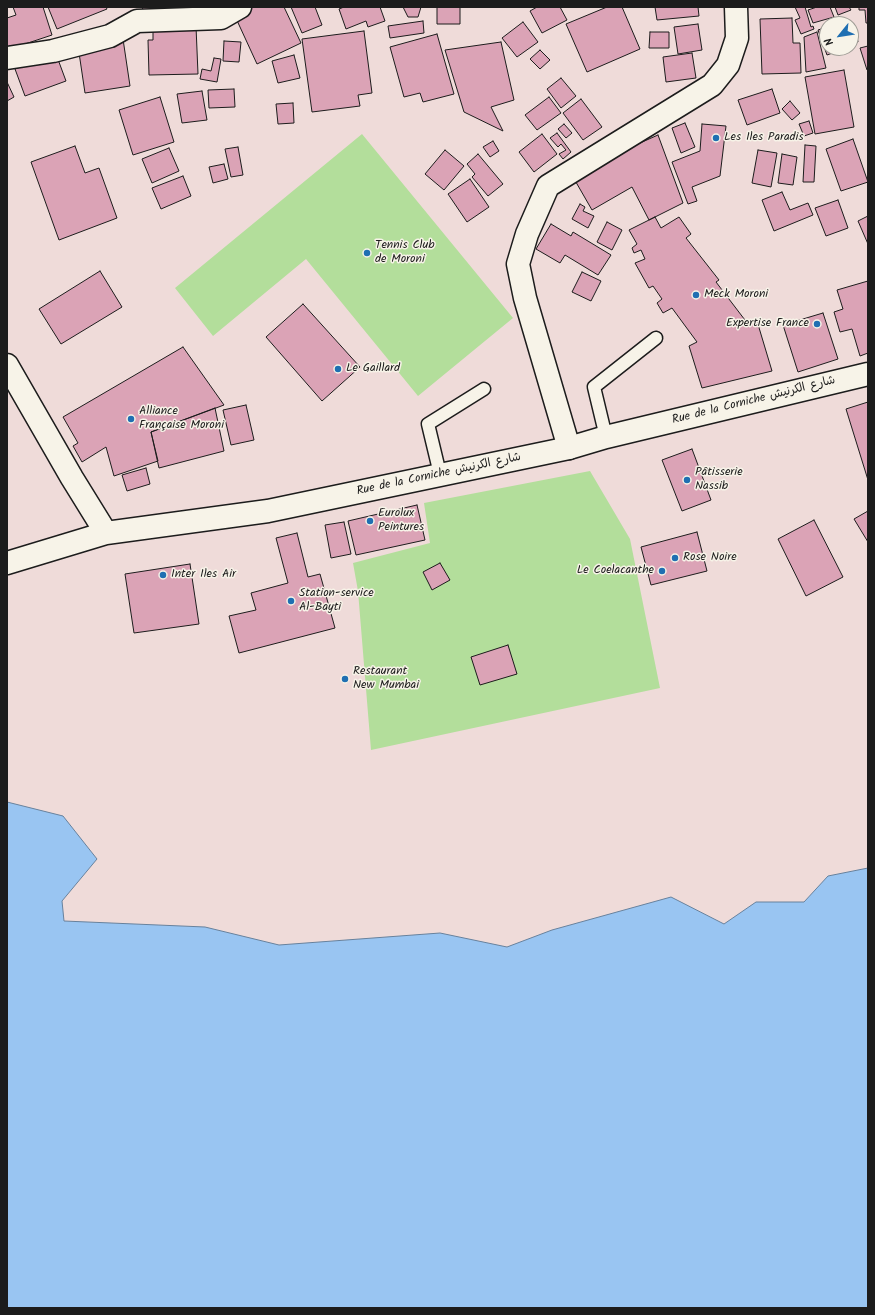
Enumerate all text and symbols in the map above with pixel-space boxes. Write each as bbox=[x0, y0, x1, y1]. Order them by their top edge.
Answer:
north arrow bbox=[819, 16, 859, 56]
text: N bbox=[820, 34, 839, 49]
place label: Les Iles Paradis bbox=[724, 131, 804, 145]
marker: Les Iles Paradis bbox=[711, 133, 721, 143]
place label: Tennis Club de Moroni bbox=[375, 239, 435, 267]
marker: Tennis Club de Moroni bbox=[362, 248, 372, 258]
place label: Meck Moroni bbox=[704, 288, 768, 302]
marker: Meck Moroni bbox=[691, 290, 701, 300]
place label: Expertise France bbox=[726, 317, 809, 331]
marker: Expertise France bbox=[812, 319, 822, 329]
place label: Le Gaillard bbox=[346, 362, 400, 376]
marker: Le Gaillard bbox=[333, 364, 343, 374]
street label: Rue de la Corniche شارع الكرنيش bbox=[671, 374, 837, 428]
place label: Alliance Française Moroni bbox=[139, 405, 224, 433]
marker: Alliance Française Moroni bbox=[126, 414, 136, 424]
street label: Rue de la Corniche شارع الكرنيش bbox=[355, 451, 523, 499]
place label: Pâtisserie Nassib bbox=[695, 466, 743, 494]
marker: Pâtisserie Nassib bbox=[682, 475, 692, 485]
place label: Eurolux Peintures bbox=[378, 507, 424, 535]
marker: Eurolux Peintures bbox=[365, 516, 375, 526]
place label: Rose Noire bbox=[683, 551, 737, 565]
marker: Rose Noire bbox=[670, 553, 680, 563]
place label: Le Coelacanthe bbox=[577, 564, 654, 578]
marker: Le Coelacanthe bbox=[657, 566, 667, 576]
place label: Inter Iles Air bbox=[171, 568, 236, 582]
marker: Inter Iles Air bbox=[158, 570, 168, 580]
place label: Station-service Al-Bayti bbox=[299, 587, 374, 615]
marker: Station-service Al-Bayti bbox=[286, 596, 296, 606]
place label: Restaurant New Mumbai bbox=[353, 665, 419, 693]
marker: Restaurant New Mumbai bbox=[340, 674, 350, 684]

